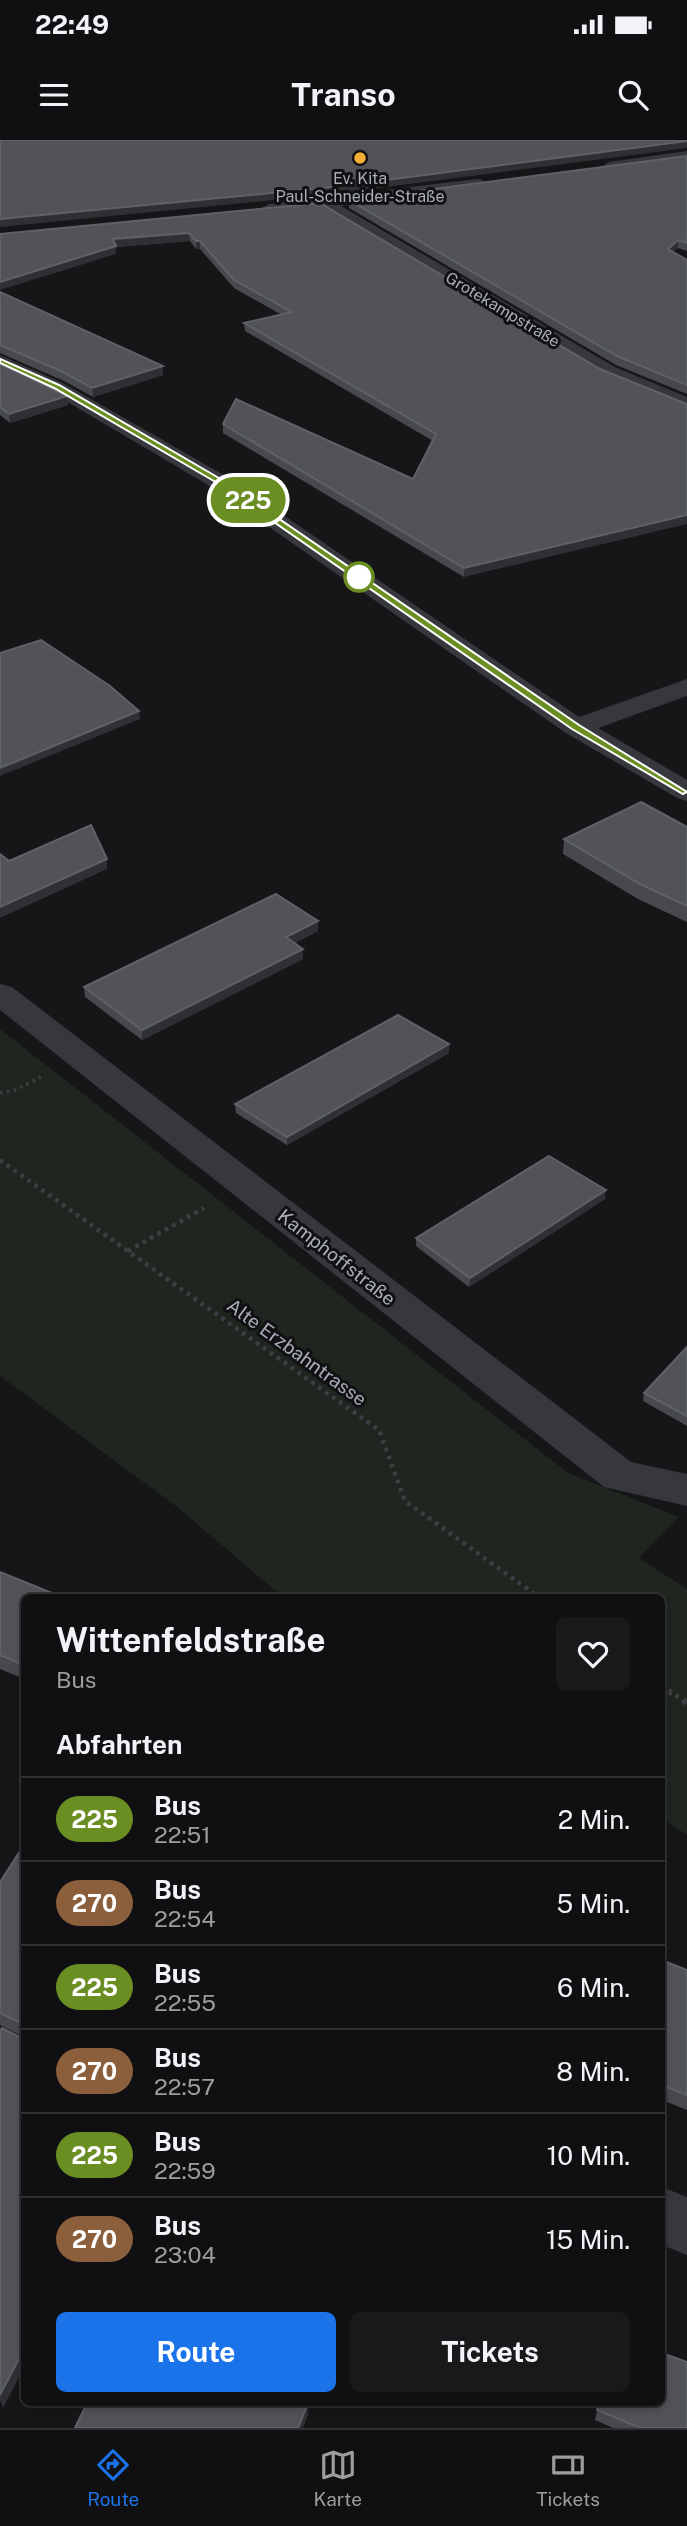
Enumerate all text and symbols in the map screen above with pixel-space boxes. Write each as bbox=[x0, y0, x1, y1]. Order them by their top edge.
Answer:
text: 22:49 bbox=[35, 9, 109, 40]
icon: menu bbox=[35, 76, 73, 114]
text: Transo bbox=[291, 76, 396, 113]
icon: search bbox=[614, 76, 652, 114]
marker: Ev. Kita Paul-Schneider-Straße bbox=[352, 150, 368, 166]
place label: Ev. Kita Paul-Schneider-Straße bbox=[275, 169, 445, 206]
street label: Grotekampstraße bbox=[442, 268, 563, 351]
line badge: 225 bbox=[208, 477, 288, 523]
text: 225 bbox=[225, 486, 271, 514]
unlabelled marker bbox=[344, 562, 374, 592]
street label: Kamphoffstraße bbox=[274, 1204, 400, 1310]
street label: Alte Erzbahntrasse bbox=[223, 1294, 371, 1410]
button: heart bbox=[556, 1617, 630, 1691]
text: Wittenfeldstraße bbox=[56, 1621, 326, 1659]
text: Bus bbox=[56, 1666, 96, 1693]
text: Abfahrten bbox=[56, 1729, 182, 1760]
text: Bus bbox=[154, 1790, 201, 1821]
text: 2 Min. bbox=[558, 1804, 630, 1835]
text: 225 bbox=[71, 1805, 118, 1833]
text: 22:51 bbox=[154, 1821, 211, 1848]
text: Bus bbox=[154, 1874, 201, 1905]
text: 5 Min. bbox=[557, 1888, 630, 1919]
text: 270 bbox=[72, 1889, 117, 1917]
text: 22:54 bbox=[154, 1905, 216, 1932]
text: Bus bbox=[154, 1958, 201, 1989]
text: 6 Min. bbox=[557, 1972, 630, 2003]
text: 225 bbox=[71, 1973, 118, 2001]
text: 22:55 bbox=[154, 1989, 216, 2016]
text: Bus bbox=[154, 2042, 201, 2073]
text: 8 Min. bbox=[556, 2056, 630, 2087]
text: 270 bbox=[72, 2057, 117, 2085]
text: 22:57 bbox=[154, 2073, 215, 2100]
text: Bus bbox=[154, 2126, 201, 2157]
text: 10 Min. bbox=[547, 2140, 630, 2171]
text: 225 bbox=[71, 2141, 118, 2169]
text: 22:59 bbox=[154, 2157, 216, 2184]
text: Bus bbox=[154, 2210, 201, 2241]
text: 15 Min. bbox=[546, 2224, 630, 2255]
text: 270 bbox=[72, 2225, 117, 2253]
text: 23:04 bbox=[154, 2241, 216, 2268]
button: Route bbox=[56, 2312, 336, 2392]
button: Tickets bbox=[350, 2312, 630, 2392]
tab: Route bbox=[87, 2446, 139, 2510]
tab: Karte bbox=[314, 2446, 362, 2510]
tab: Tickets bbox=[536, 2446, 600, 2510]

